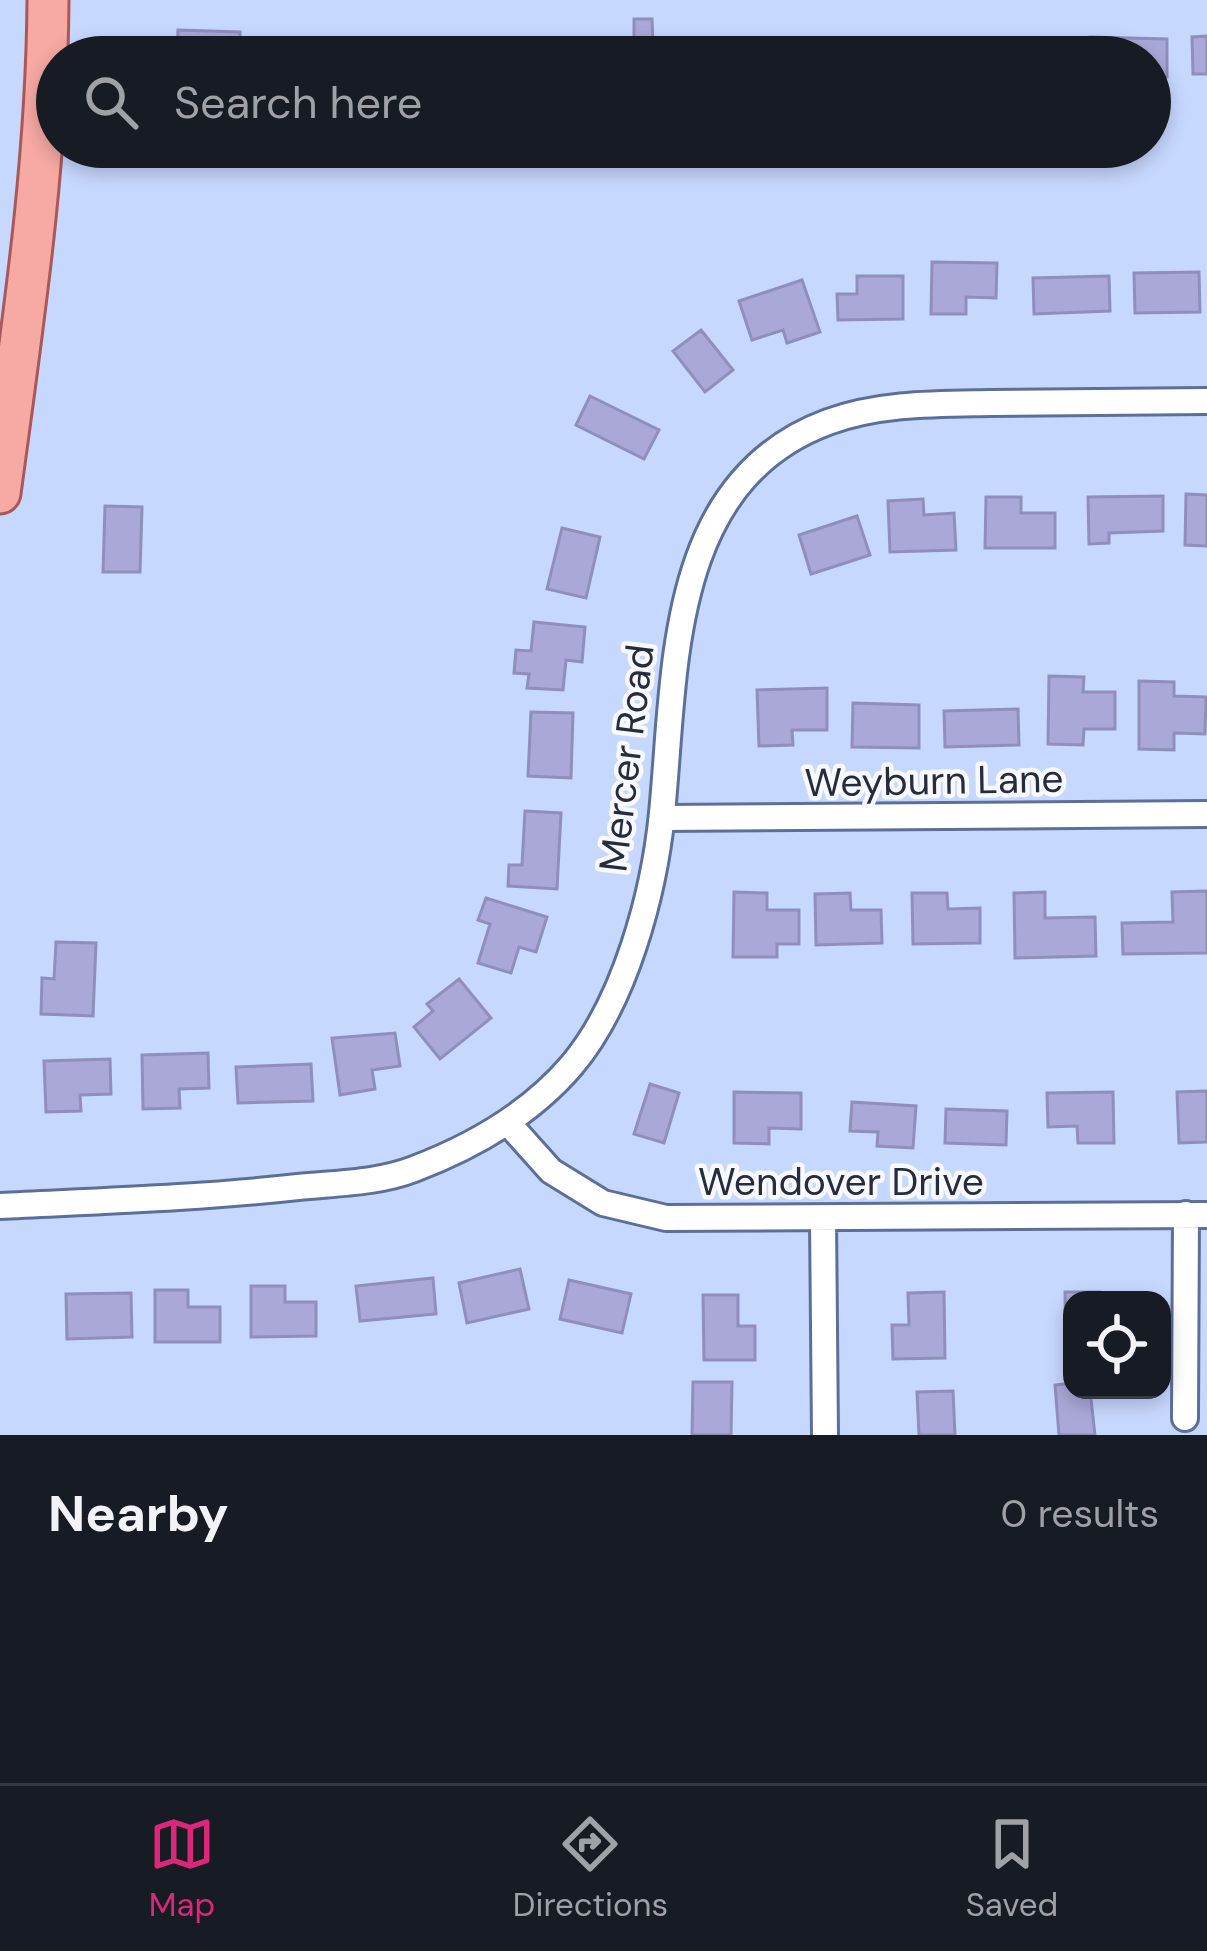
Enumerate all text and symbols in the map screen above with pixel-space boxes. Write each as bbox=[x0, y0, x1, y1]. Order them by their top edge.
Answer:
search box bbox=[36, 36, 1171, 168]
icon: search bbox=[78, 69, 144, 135]
text: Search here bbox=[174, 73, 422, 132]
street label: Mercer Road bbox=[587, 641, 666, 875]
street label: Weyburn Lane bbox=[804, 753, 1064, 808]
street label: Wendover Drive bbox=[698, 1156, 984, 1207]
map controls bbox=[1063, 1291, 1171, 1399]
button: locate bbox=[1063, 1291, 1171, 1399]
text: Nearby bbox=[48, 1480, 229, 1547]
text: 0 results bbox=[1001, 1488, 1159, 1539]
tab: Map bbox=[149, 1811, 215, 1926]
tab: Directions bbox=[513, 1811, 668, 1926]
tab: Saved bbox=[966, 1811, 1058, 1926]

